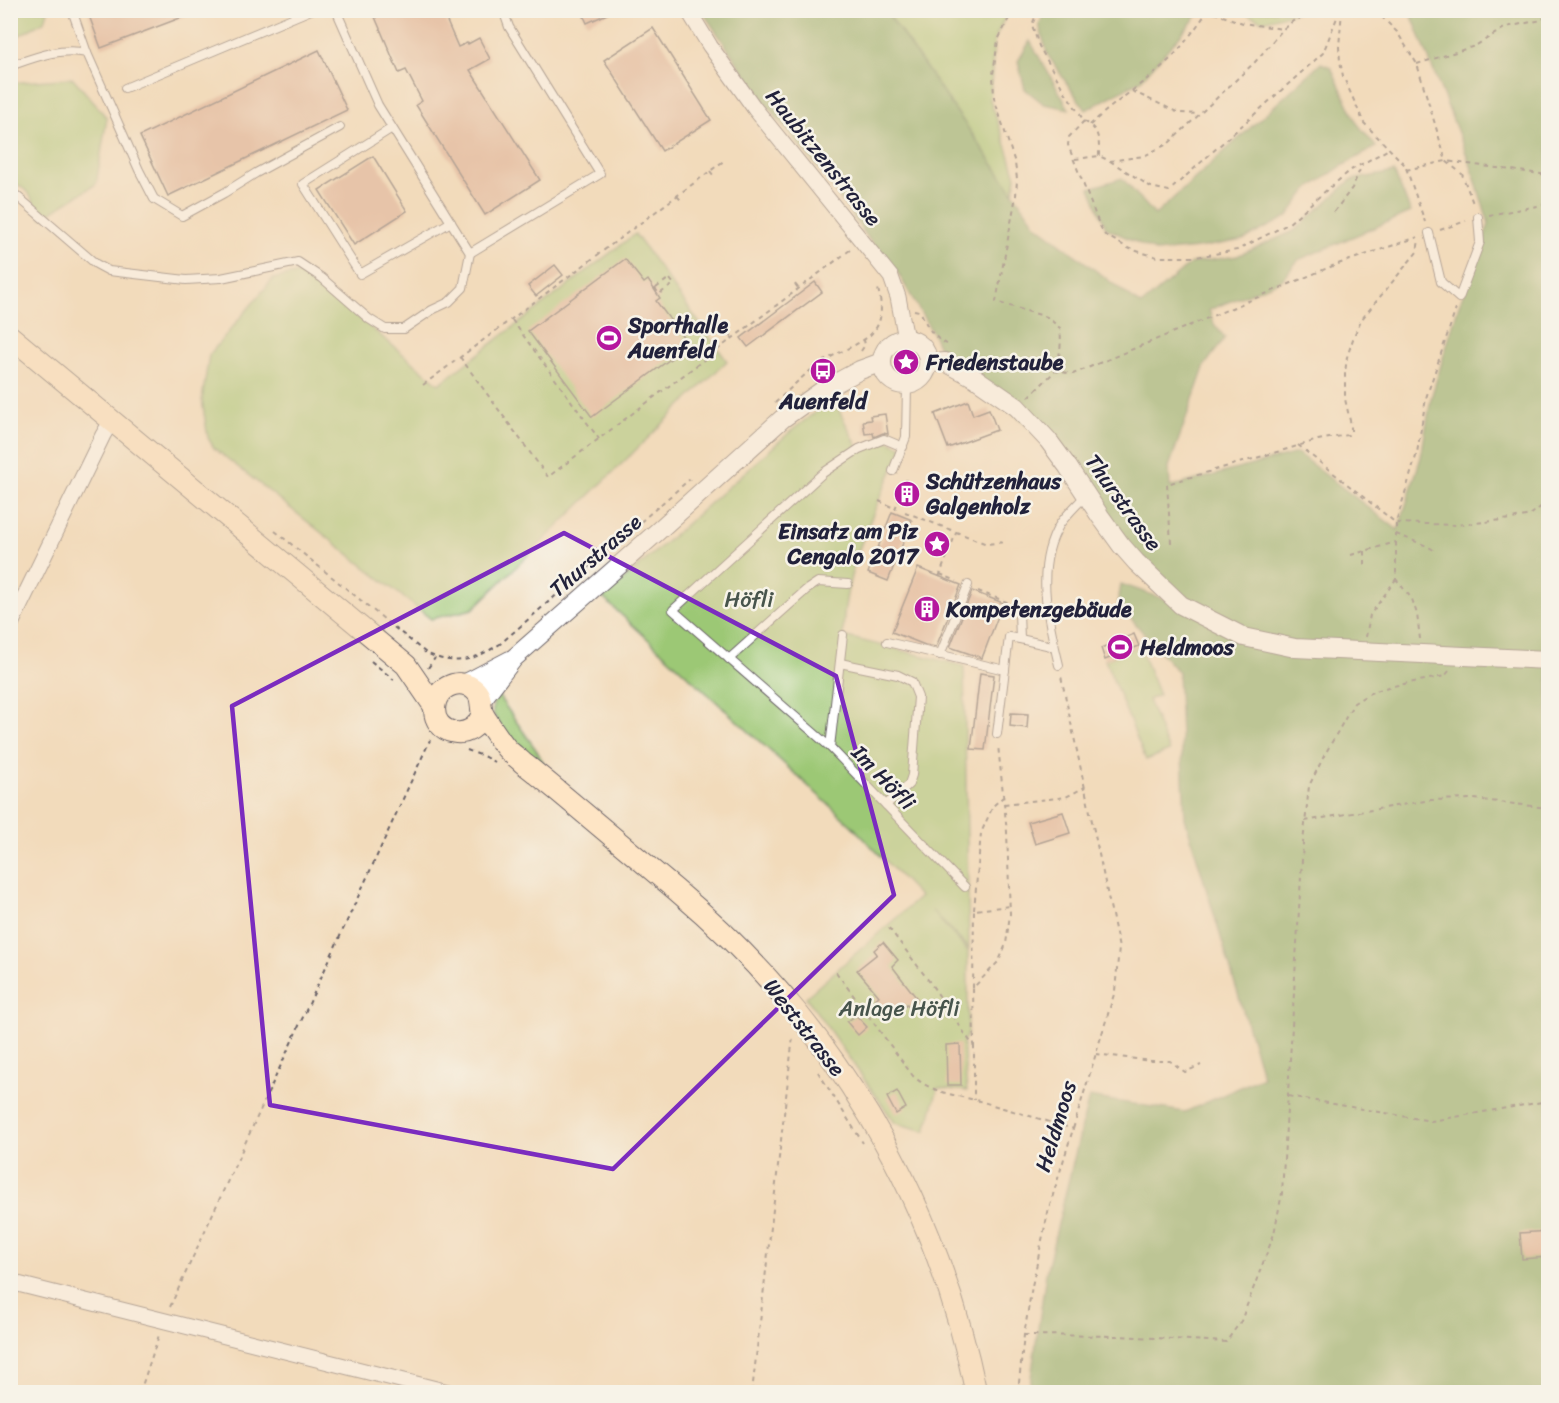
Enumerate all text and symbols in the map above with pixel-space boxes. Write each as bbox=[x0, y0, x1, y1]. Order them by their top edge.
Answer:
street label: Haubitzenstrasse bbox=[755, 80, 892, 235]
place label: Sporthalle Auenfeld bbox=[627, 306, 729, 370]
sports icon: Sporthalle Auenfeld bbox=[594, 323, 624, 353]
place label: Friedenstaube bbox=[925, 343, 1064, 382]
place icon: Friedenstaube bbox=[891, 347, 921, 377]
bus stop icon: Auenfeld bbox=[808, 356, 838, 386]
place label: Auenfeld bbox=[778, 382, 869, 421]
street label: Thurstrasse bbox=[1075, 445, 1173, 560]
place label: Schützenhaus Galgenholz bbox=[925, 462, 1062, 526]
building icon: Schützenhaus Galgenholz bbox=[892, 479, 922, 509]
street label: Thurstrasse bbox=[540, 503, 651, 607]
place label: Einsatz am Piz Cengalo 2017 bbox=[778, 512, 920, 576]
place icon: Einsatz am Piz Cengalo 2017 bbox=[922, 529, 952, 559]
park label: Höfli bbox=[725, 580, 774, 619]
place label: Kompetenzgebäude bbox=[945, 590, 1132, 629]
building icon: Kompetenzgebäude bbox=[912, 594, 942, 624]
place label: Heldmoos bbox=[1139, 628, 1235, 667]
sports icon: Heldmoos bbox=[1105, 632, 1135, 662]
street label: Im Höfli bbox=[841, 734, 926, 820]
street label: Weststrasse bbox=[753, 969, 856, 1086]
park label: Anlage Höfli bbox=[838, 989, 960, 1028]
street label: Heldmoos bbox=[1023, 1075, 1088, 1177]

